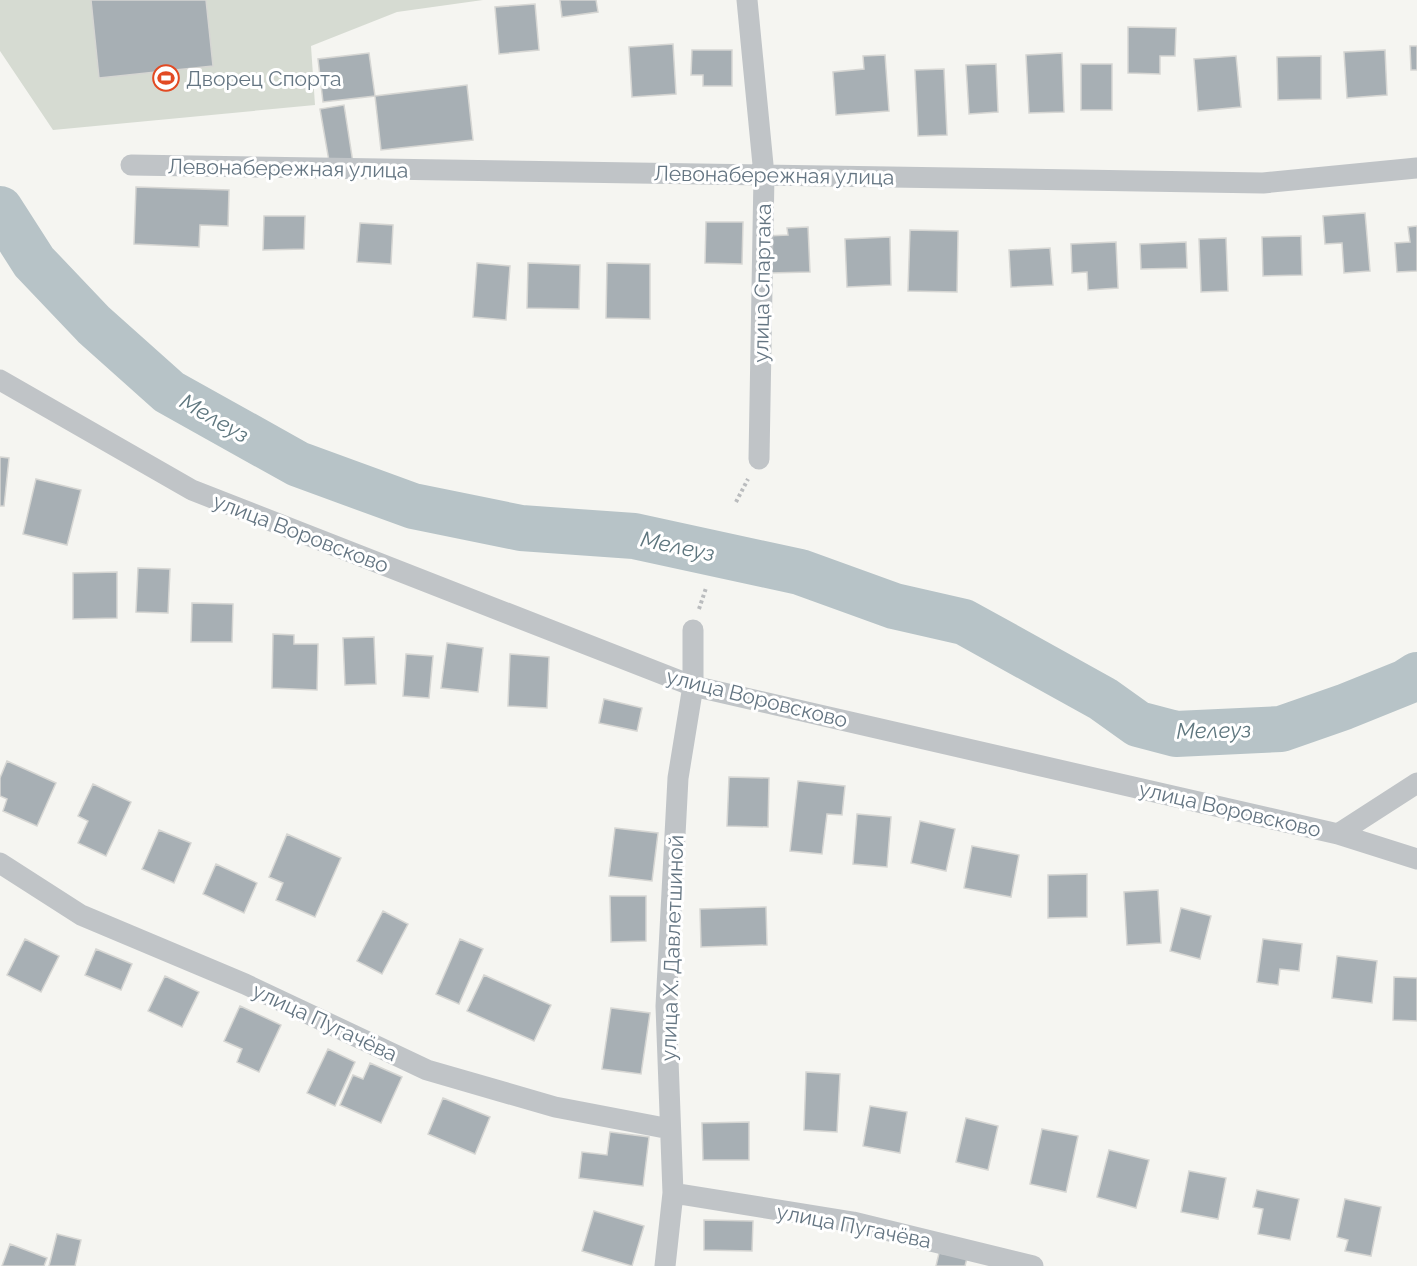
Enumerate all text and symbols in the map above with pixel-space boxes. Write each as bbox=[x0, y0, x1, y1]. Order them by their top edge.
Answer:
sports icon: Дворец Спорта bbox=[151, 63, 181, 93]
place label: Дворец Спорта bbox=[186, 66, 341, 91]
street label: Левонабережная улица bbox=[167, 153, 409, 183]
street label: Левонабережная улица bbox=[653, 160, 895, 190]
street label: улица Спартака bbox=[748, 203, 776, 363]
water label: Мелеуз bbox=[176, 388, 254, 448]
street label: улица Воровсково bbox=[210, 488, 392, 578]
water label: Мелеуз bbox=[638, 525, 718, 567]
street label: улица Воровсково bbox=[664, 663, 850, 733]
water label: Мелеуз bbox=[1176, 716, 1252, 744]
street label: улица Воровсково bbox=[1137, 776, 1323, 842]
street label: улица Х. Давлетшиной bbox=[656, 834, 688, 1062]
street label: улица Пугачёва bbox=[249, 978, 401, 1066]
street label: улица Пугачёва bbox=[775, 1199, 933, 1253]

